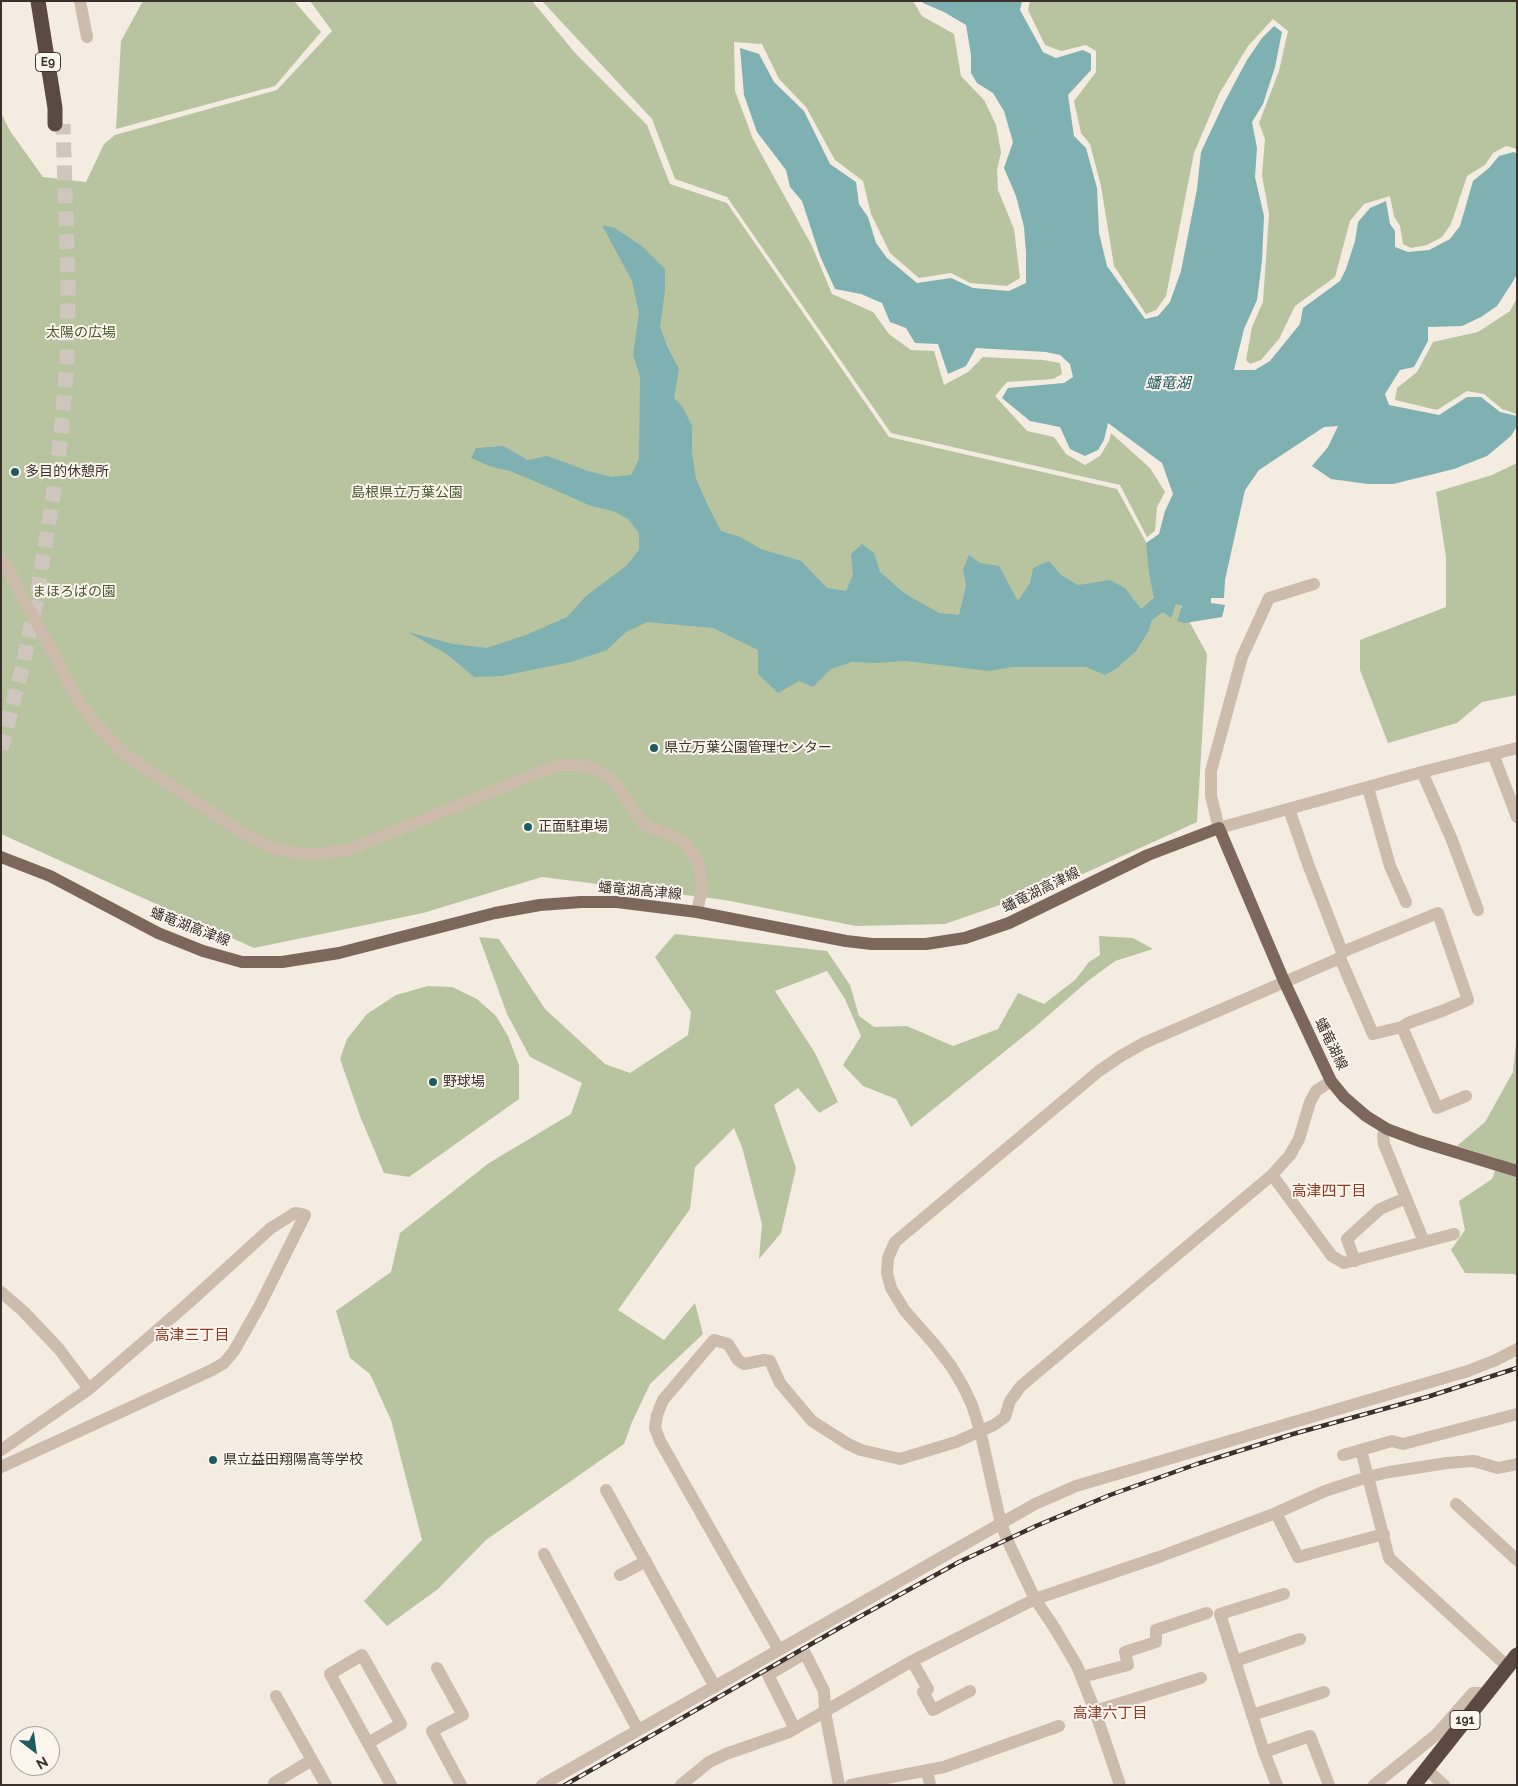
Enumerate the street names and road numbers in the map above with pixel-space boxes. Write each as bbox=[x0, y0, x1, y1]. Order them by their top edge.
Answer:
road number: E9 bbox=[36, 52, 60, 72]
street label: 蟠竜湖高津線 bbox=[1000, 864, 1082, 916]
street label: 蟠竜湖高津線 bbox=[597, 879, 683, 903]
street label: 蟠竜湖高津線 bbox=[148, 904, 232, 950]
street label: 蟠竜湖線 bbox=[1311, 1015, 1351, 1073]
road number: 191 bbox=[1450, 1710, 1480, 1730]

